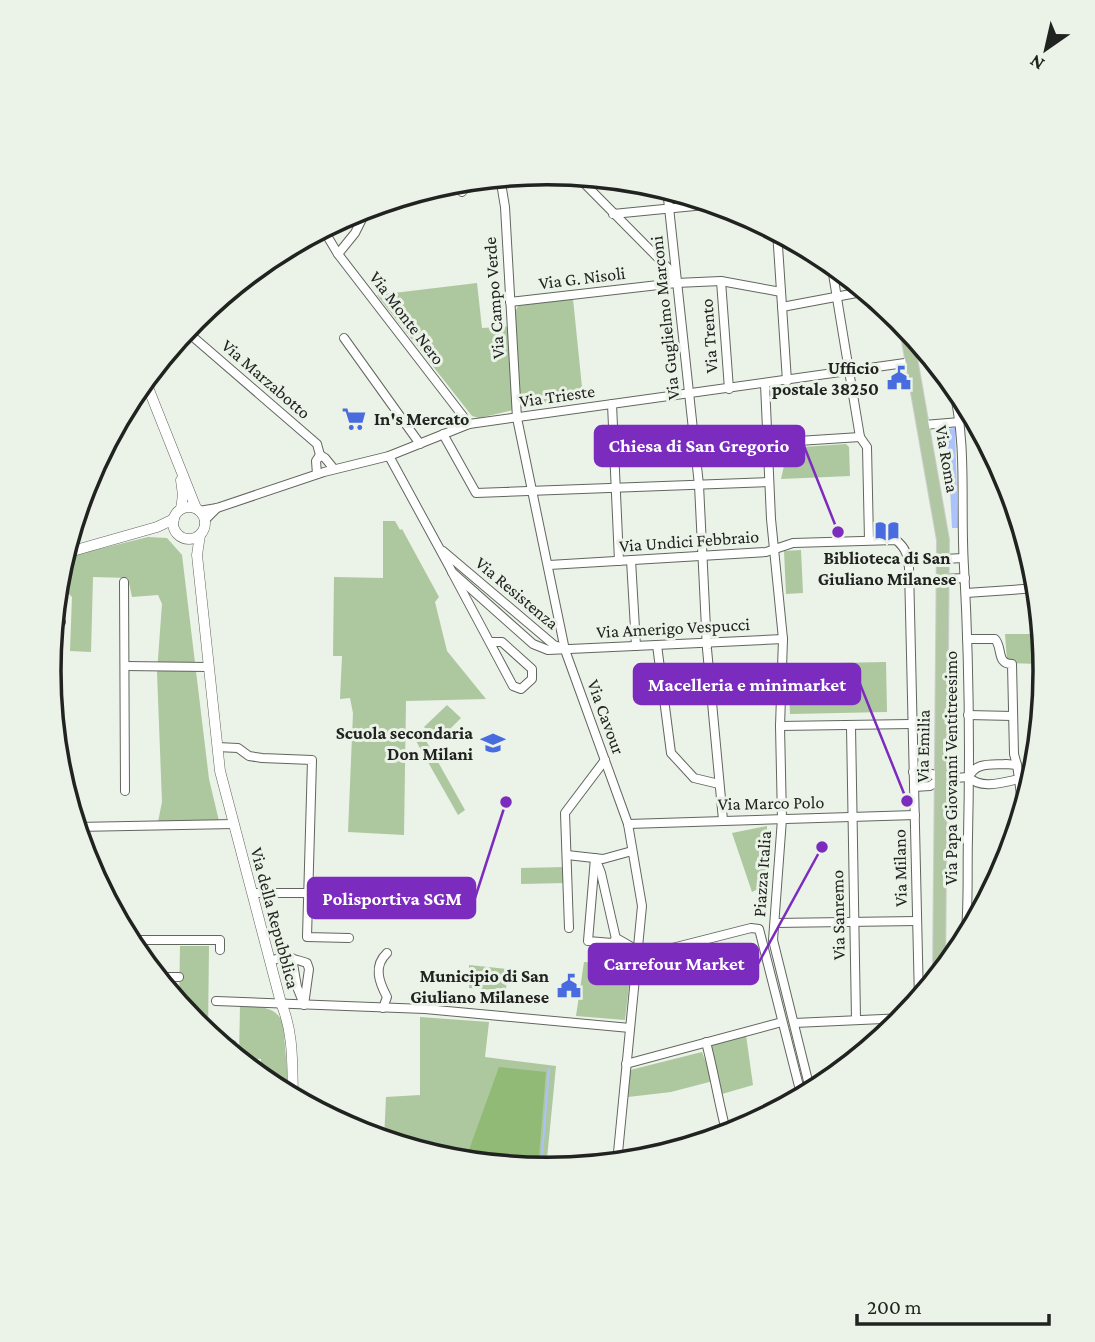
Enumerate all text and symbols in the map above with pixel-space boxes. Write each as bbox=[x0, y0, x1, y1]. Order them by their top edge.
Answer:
north arrow bbox=[1011, 14, 1081, 84]
text: N bbox=[1025, 50, 1048, 75]
street label: Via Guglielmo Marconi bbox=[646, 235, 684, 401]
street label: Via Campo Verde bbox=[480, 236, 508, 360]
street label: Via G. Nisoli bbox=[537, 263, 627, 293]
street label: Via Monte Nero bbox=[365, 267, 449, 369]
street label: Via Trento bbox=[696, 298, 722, 374]
street label: Via Marzabotto bbox=[218, 335, 314, 423]
place label: Ufficio postale 38250 bbox=[772, 358, 879, 399]
public building icon: Ufficio postale 38250 bbox=[885, 364, 913, 392]
street label: Via Trieste bbox=[518, 381, 596, 411]
supermarket icon: In's Mercato bbox=[340, 405, 368, 433]
place label: In's Mercato bbox=[374, 409, 469, 429]
street label: Via Roma bbox=[931, 424, 963, 494]
callout: Chiesa di San Gregorio bbox=[595, 426, 804, 466]
text: Chiesa di San Gregorio bbox=[609, 435, 790, 456]
library icon: Biblioteca di San Giuliano Milanese bbox=[873, 517, 901, 545]
street label: Via Undici Febbraio bbox=[618, 526, 760, 556]
place label: Biblioteca di San Giuliano Milanese bbox=[818, 548, 956, 589]
street label: Via Resistenza bbox=[471, 552, 563, 634]
street label: Via Amerigo Vespucci bbox=[596, 614, 751, 642]
street label: Via Papa Giovanni Ventitreesimo bbox=[941, 651, 961, 885]
callout: Macelleria e minimarket bbox=[634, 664, 860, 704]
text: Macelleria e minimarket bbox=[648, 674, 846, 695]
street label: Via Cavour bbox=[583, 677, 629, 758]
street label: Via Emilia bbox=[912, 709, 934, 783]
place label: Scuola secondaria Don Milani bbox=[336, 723, 474, 764]
school or university icon: Scuola secondaria Don Milani bbox=[479, 729, 507, 757]
street label: Via Marco Polo bbox=[718, 792, 825, 814]
street label: Via Milano bbox=[889, 829, 911, 907]
street label: Piazza Italia bbox=[749, 830, 775, 918]
street label: Via della Repubblica bbox=[247, 845, 303, 991]
street label: Via Sanremo bbox=[827, 870, 849, 960]
callout: Polisportiva SGM bbox=[308, 878, 475, 918]
text: Polisportiva SGM bbox=[322, 888, 462, 909]
callout: Carrefour Market bbox=[589, 944, 758, 984]
text: Carrefour Market bbox=[603, 953, 745, 974]
place label: Municipio di San Giuliano Milanese bbox=[410, 966, 550, 1007]
public building icon: Municipio di San Giuliano Milanese bbox=[555, 972, 583, 1000]
scale bar bbox=[857, 1282, 1050, 1326]
text: 200 m bbox=[867, 1295, 922, 1319]

